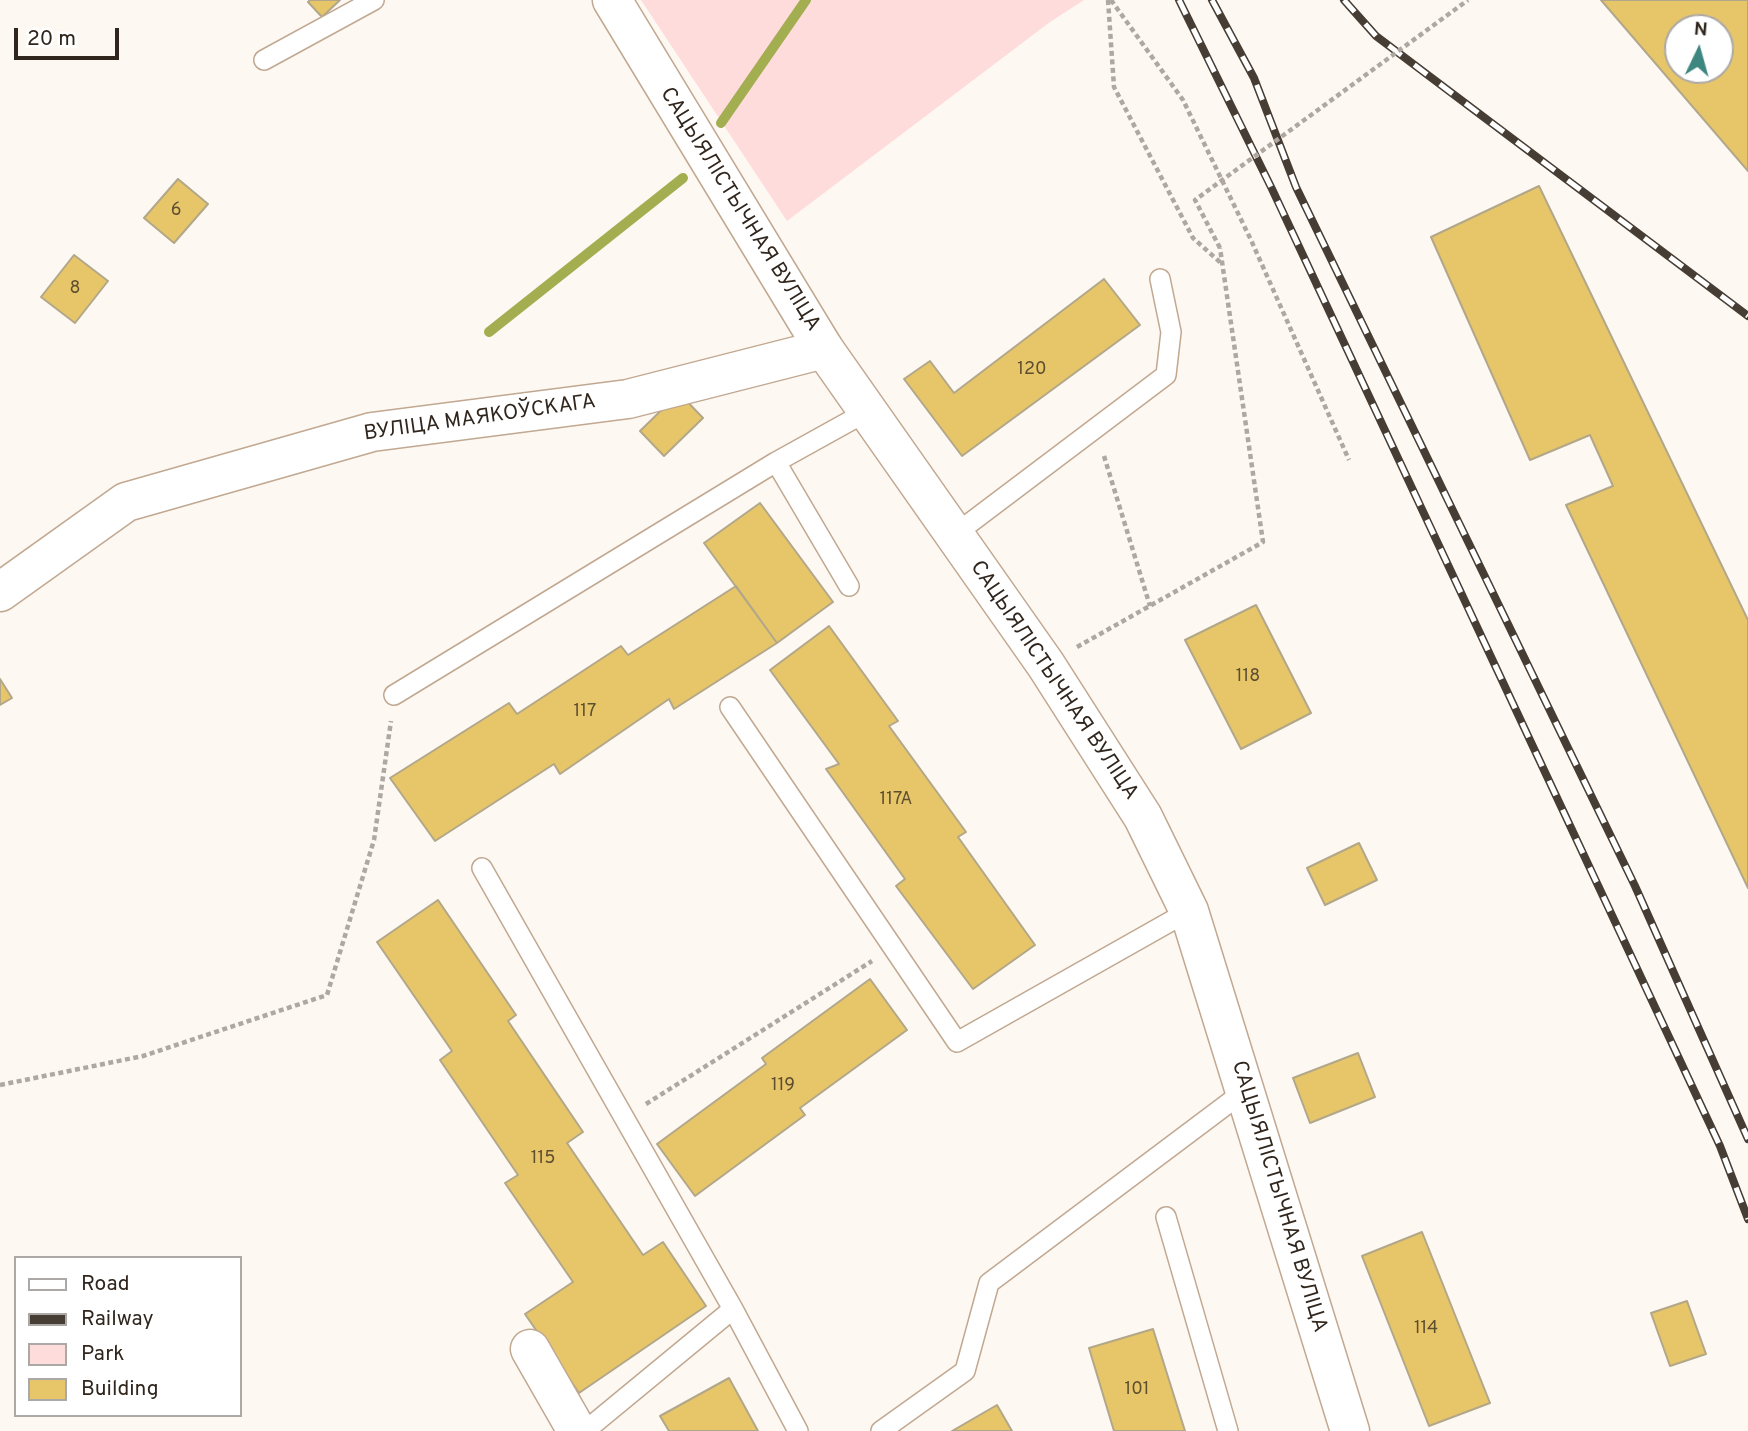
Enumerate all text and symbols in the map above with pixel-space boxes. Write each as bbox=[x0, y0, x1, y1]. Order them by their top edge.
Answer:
scale bar bbox=[18, 14, 122, 58]
north arrow bbox=[1664, 14, 1734, 84]
text: N bbox=[1693, 18, 1709, 43]
text: 20 m bbox=[27, 26, 76, 53]
street label: САЦЫЯЛІСТЫЧНАЯ ВУЛІЦА bbox=[653, 83, 825, 337]
house number: 6 bbox=[171, 200, 181, 222]
house number: 8 bbox=[70, 278, 80, 300]
house number: 120 bbox=[1017, 359, 1047, 381]
street label: ВУЛІЦА МАЯКОЎСКАГА bbox=[362, 390, 598, 448]
street label: САЦЫЯЛІСТЫЧНАЯ ВУЛІЦА bbox=[963, 557, 1143, 805]
house number: 118 bbox=[1236, 666, 1260, 688]
house number: 117 bbox=[574, 701, 596, 723]
house number: 117А bbox=[880, 789, 912, 811]
street label: САЦЫЯЛІСТЫЧНАЯ ВУЛІЦА bbox=[1225, 1058, 1331, 1336]
house number: 119 bbox=[771, 1075, 795, 1097]
house number: 115 bbox=[531, 1148, 555, 1170]
legend bbox=[14, 1256, 242, 1417]
text: Road bbox=[81, 1271, 130, 1298]
text: Railway bbox=[81, 1306, 154, 1333]
house number: 114 bbox=[1414, 1318, 1438, 1340]
text: Park bbox=[81, 1341, 124, 1368]
text: Building bbox=[81, 1376, 159, 1403]
house number: 101 bbox=[1125, 1379, 1149, 1401]

